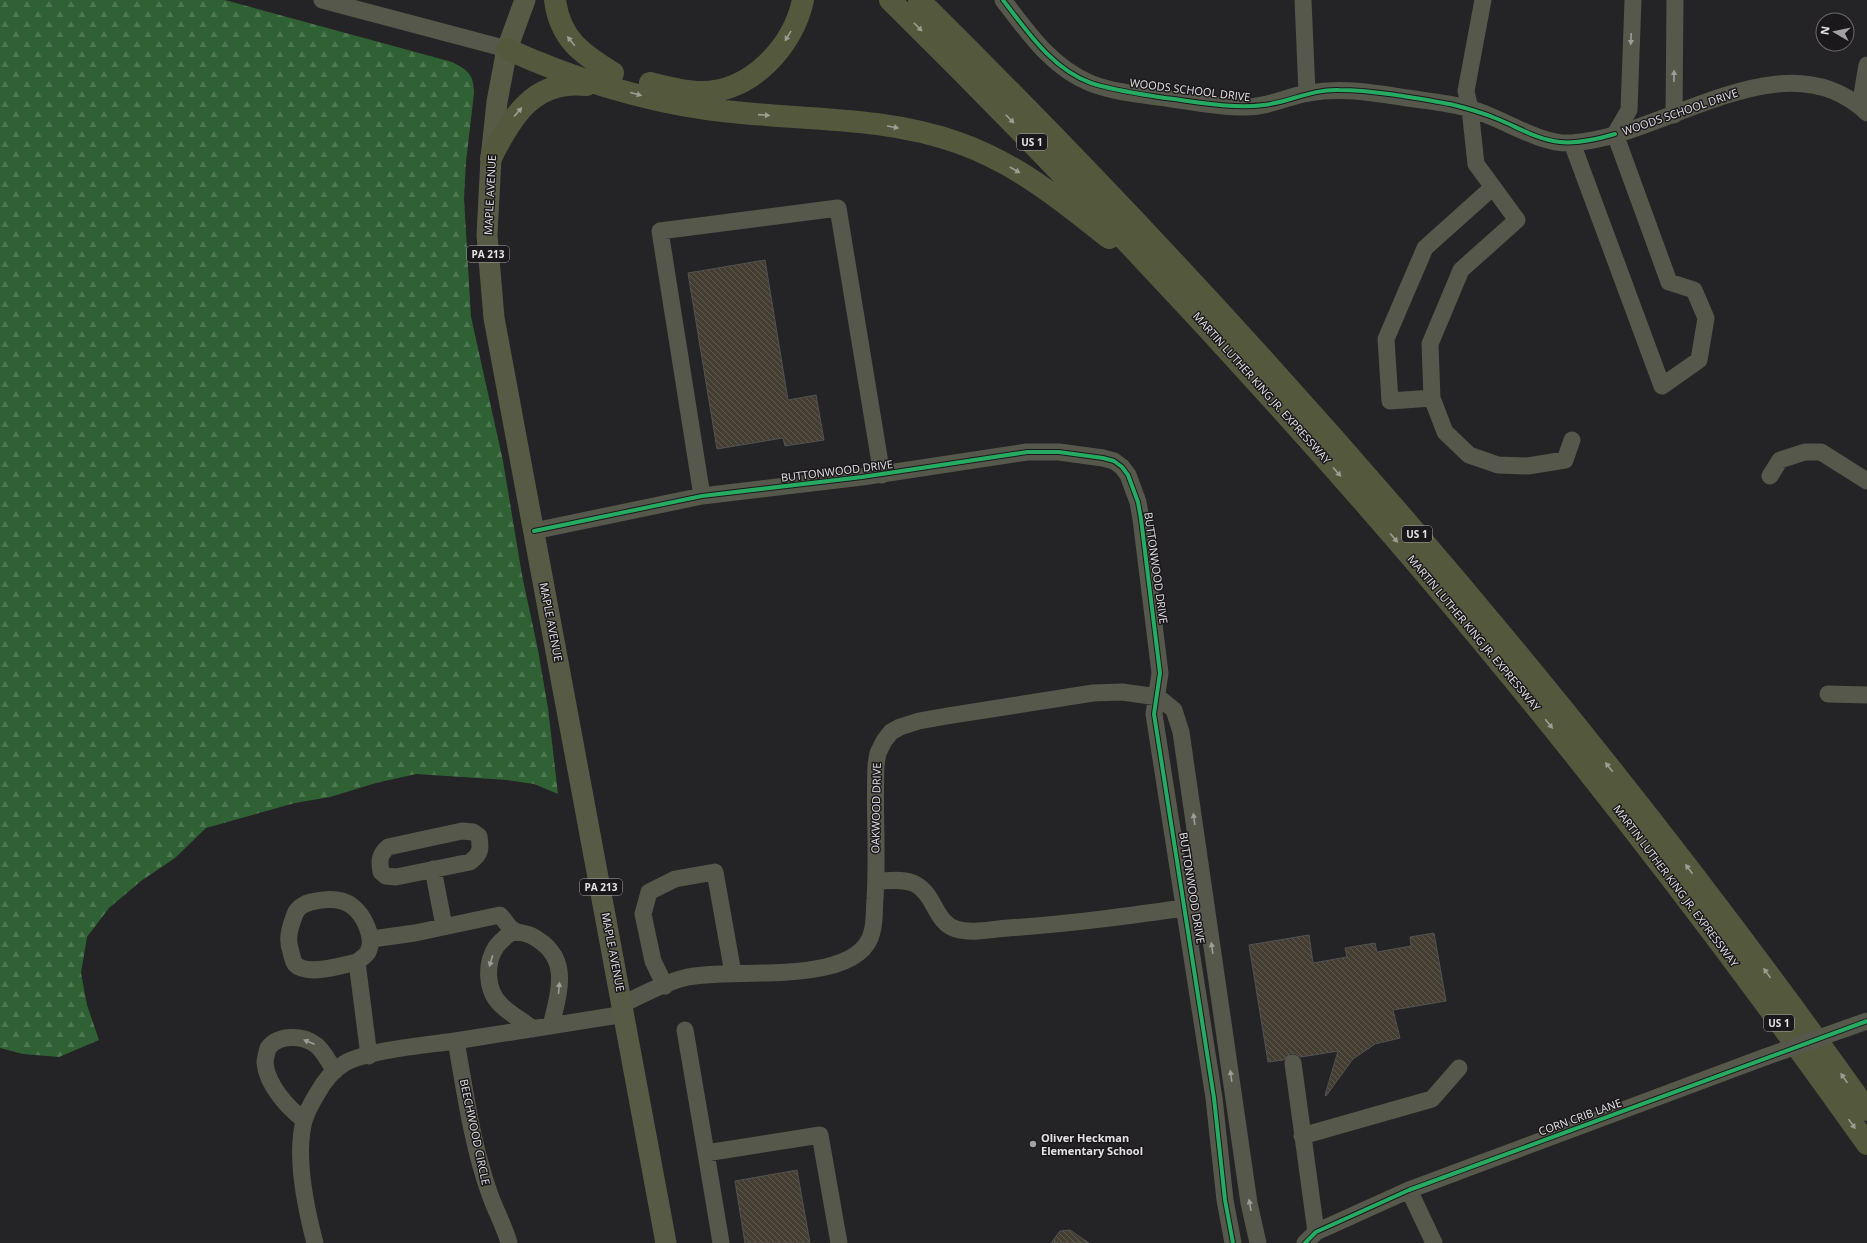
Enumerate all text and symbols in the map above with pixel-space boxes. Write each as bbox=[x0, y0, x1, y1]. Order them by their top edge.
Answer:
north arrow bbox=[1815, 12, 1855, 52]
one-way arrow bbox=[913, 23, 923, 32]
text: N bbox=[1817, 25, 1833, 36]
one-way arrow bbox=[785, 30, 792, 42]
one-way arrow bbox=[1628, 33, 1635, 45]
one-way arrow bbox=[567, 35, 576, 46]
one-way arrow bbox=[1671, 69, 1677, 82]
street label: WOODS SCHOOL DRIVE bbox=[1129, 75, 1251, 104]
street label: WOODS SCHOOL DRIVE bbox=[1620, 85, 1740, 138]
one-way arrow bbox=[630, 91, 642, 97]
one-way arrow bbox=[513, 108, 522, 117]
one-way arrow bbox=[758, 111, 770, 118]
one-way arrow bbox=[1005, 114, 1015, 124]
one-way arrow bbox=[887, 124, 900, 130]
road number: US 1 bbox=[1017, 134, 1047, 150]
street label: MAPLE AVENUE bbox=[480, 155, 499, 235]
one-way arrow bbox=[1009, 167, 1021, 174]
road number: PA 213 bbox=[467, 246, 509, 262]
street label: MARTIN LUTHER KING JR. EXPRESSWAY bbox=[1190, 309, 1335, 467]
street label: BUTTONWOOD DRIVE bbox=[780, 456, 894, 485]
one-way arrow bbox=[1333, 467, 1342, 478]
street label: BUTTONWOOD DRIVE bbox=[1141, 511, 1172, 625]
road number: US 1 bbox=[1402, 526, 1432, 542]
one-way arrow bbox=[1389, 533, 1398, 542]
street label: MARTIN LUTHER KING JR. EXPRESSWAY bbox=[1405, 552, 1545, 715]
street label: MAPLE AVENUE bbox=[536, 581, 567, 663]
one-way arrow bbox=[1544, 718, 1553, 729]
street label: OAKWOOD DRIVE bbox=[867, 762, 884, 854]
one-way arrow bbox=[1605, 762, 1613, 773]
street label: MARTIN LUTHER KING JR. EXPRESSWAY bbox=[1610, 802, 1743, 970]
one-way arrow bbox=[1191, 813, 1197, 825]
street label: BUTTONWOOD DRIVE bbox=[1176, 831, 1209, 945]
one-way arrow bbox=[1685, 864, 1693, 875]
road number: PA 213 bbox=[580, 879, 622, 895]
street label: MAPLE AVENUE bbox=[598, 911, 629, 993]
one-way arrow bbox=[1209, 942, 1215, 954]
one-way arrow bbox=[488, 955, 494, 967]
one-way arrow bbox=[1763, 968, 1772, 979]
one-way arrow bbox=[556, 982, 562, 994]
road number: US 1 bbox=[1764, 1015, 1794, 1031]
one-way arrow bbox=[303, 1039, 315, 1045]
one-way arrow bbox=[1228, 1070, 1234, 1082]
one-way arrow bbox=[1841, 1073, 1849, 1083]
street label: BEECHWOOD CIRCLE bbox=[457, 1077, 494, 1186]
street label: CORN CRIB LANE bbox=[1536, 1095, 1623, 1139]
one-way arrow bbox=[1848, 1118, 1856, 1129]
place label: Oliver Heckman Elementary School bbox=[1041, 1130, 1143, 1158]
marker: Oliver Heckman Elementary School bbox=[1028, 1139, 1038, 1149]
one-way arrow bbox=[1246, 1199, 1252, 1211]

